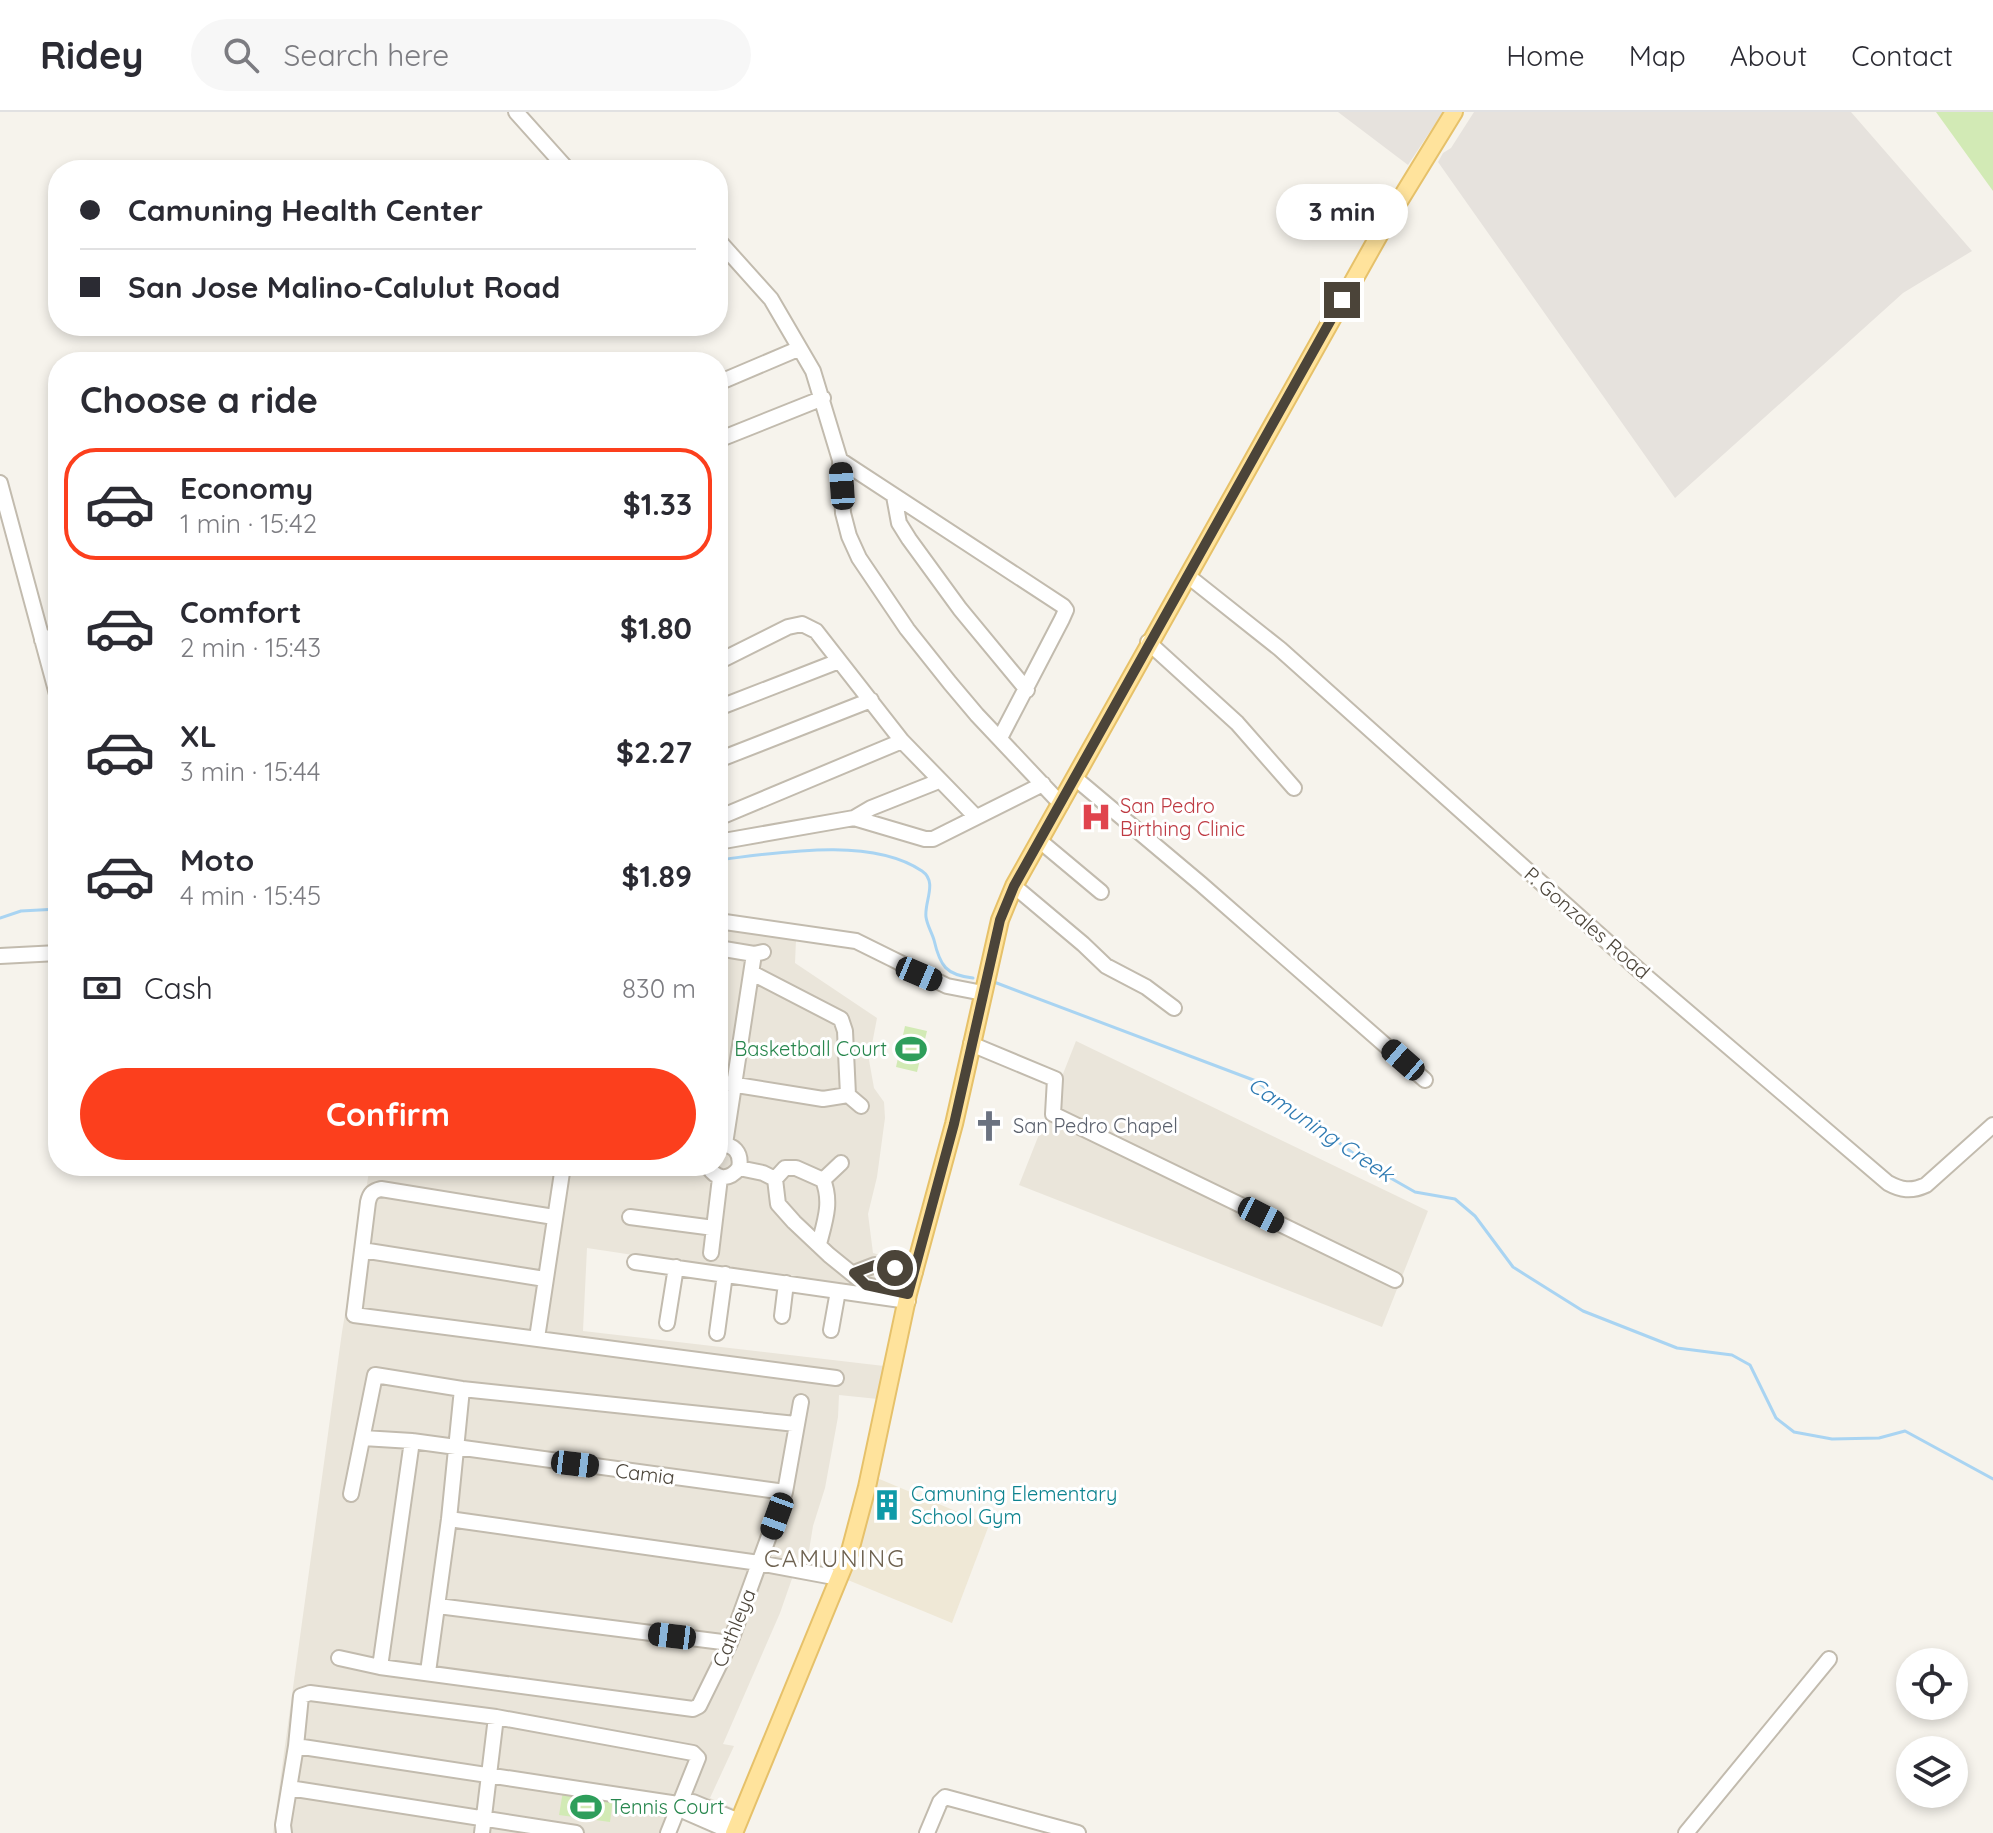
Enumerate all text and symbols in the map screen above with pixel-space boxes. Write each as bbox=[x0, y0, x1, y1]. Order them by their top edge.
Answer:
search box bbox=[191, 19, 751, 91]
text: Ridey bbox=[40, 31, 143, 79]
icon: search bbox=[219, 33, 263, 77]
text: Search here bbox=[283, 36, 449, 74]
text: Home bbox=[1506, 38, 1585, 73]
text: Map bbox=[1629, 38, 1686, 73]
text: About bbox=[1730, 38, 1807, 73]
text: Contact bbox=[1851, 38, 1953, 73]
callout: 3 min bbox=[1276, 184, 1408, 240]
text: Camuning Health Center bbox=[128, 191, 483, 229]
text: 3 min bbox=[1309, 195, 1375, 228]
text: San Jose Malino-Calulut Road bbox=[128, 268, 560, 306]
route end bbox=[1324, 282, 1360, 318]
text: Choose a ride bbox=[80, 377, 318, 422]
car bbox=[828, 461, 856, 511]
icon: car bbox=[84, 468, 156, 540]
text: Economy bbox=[180, 469, 313, 507]
text: $1.33 bbox=[623, 485, 692, 523]
text: 1 min · 15:42 bbox=[180, 507, 317, 540]
icon: car bbox=[84, 592, 156, 664]
text: Comfort bbox=[180, 593, 301, 631]
text: $1.80 bbox=[620, 609, 692, 647]
text: 2 min · 15:43 bbox=[180, 631, 321, 664]
icon: car bbox=[84, 716, 156, 788]
text: XL bbox=[180, 717, 217, 755]
text: $2.27 bbox=[616, 733, 692, 771]
text: 3 min · 15:44 bbox=[180, 755, 320, 788]
place label: San Pedro Birthing Clinic bbox=[1120, 793, 1245, 841]
hospital icon: San Pedro Birthing Clinic bbox=[1079, 800, 1113, 834]
icon: car bbox=[84, 840, 156, 912]
text: Moto bbox=[180, 841, 254, 879]
text: $1.89 bbox=[621, 857, 692, 895]
street label: P. Gonzales Road bbox=[1519, 861, 1655, 984]
text: 4 min · 15:45 bbox=[180, 879, 321, 912]
car bbox=[892, 954, 946, 994]
icon: cash bbox=[80, 966, 124, 1010]
text: Cash bbox=[144, 969, 213, 1007]
text: 830 m bbox=[622, 972, 696, 1005]
sports icon: Basketball Court bbox=[894, 1032, 928, 1066]
car bbox=[1377, 1035, 1429, 1085]
place label: Basketball Court bbox=[734, 1036, 887, 1061]
button: Confirm bbox=[80, 1068, 696, 1160]
water label: Camuning Creek bbox=[1243, 1070, 1401, 1189]
church icon: San Pedro Chapel bbox=[972, 1109, 1006, 1143]
place label: San Pedro Chapel bbox=[1013, 1113, 1178, 1138]
car bbox=[1234, 1193, 1288, 1237]
route start bbox=[877, 1250, 913, 1286]
car bbox=[550, 1449, 600, 1479]
street label: Camia bbox=[614, 1457, 676, 1490]
place label: Camuning Elementary School Gym bbox=[911, 1481, 1117, 1529]
building icon: Camuning Elementary School Gym bbox=[870, 1488, 904, 1522]
car bbox=[758, 1489, 796, 1543]
district label: CAMUNING bbox=[764, 1543, 906, 1573]
street label: Cathleya bbox=[707, 1585, 761, 1671]
car bbox=[647, 1621, 697, 1651]
map controls bbox=[1896, 1648, 1968, 1808]
button: locate bbox=[1896, 1648, 1968, 1720]
button: layers bbox=[1896, 1736, 1968, 1808]
sports icon: Tennis Court bbox=[569, 1790, 603, 1824]
place label: Tennis Court bbox=[610, 1794, 724, 1819]

